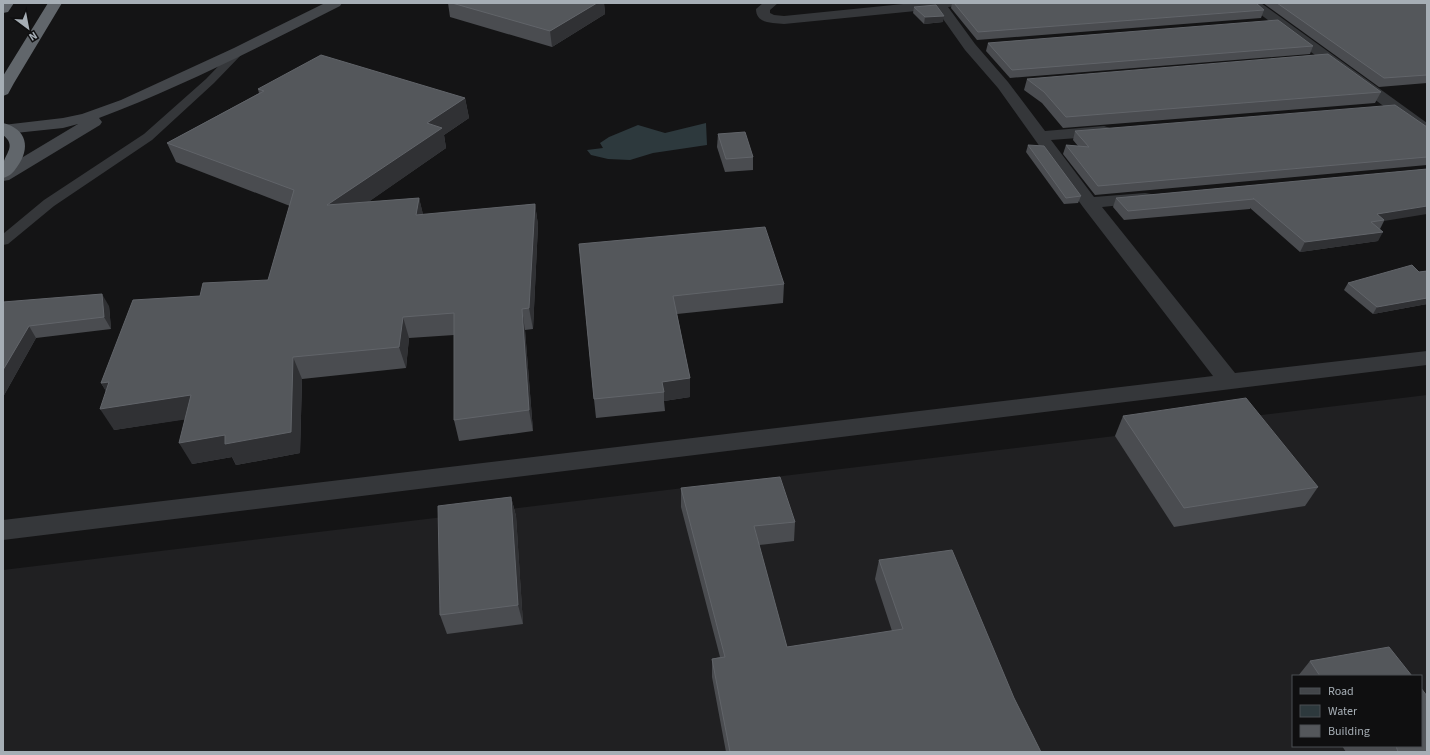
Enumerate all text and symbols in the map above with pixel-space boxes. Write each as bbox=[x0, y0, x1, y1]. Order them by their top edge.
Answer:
north arrow bbox=[8, 8, 48, 48]
text: N bbox=[26, 28, 40, 44]
legend bbox=[1292, 675, 1422, 747]
text: Road bbox=[1328, 683, 1354, 700]
text: Water bbox=[1328, 703, 1358, 720]
text: Building bbox=[1328, 723, 1370, 740]

